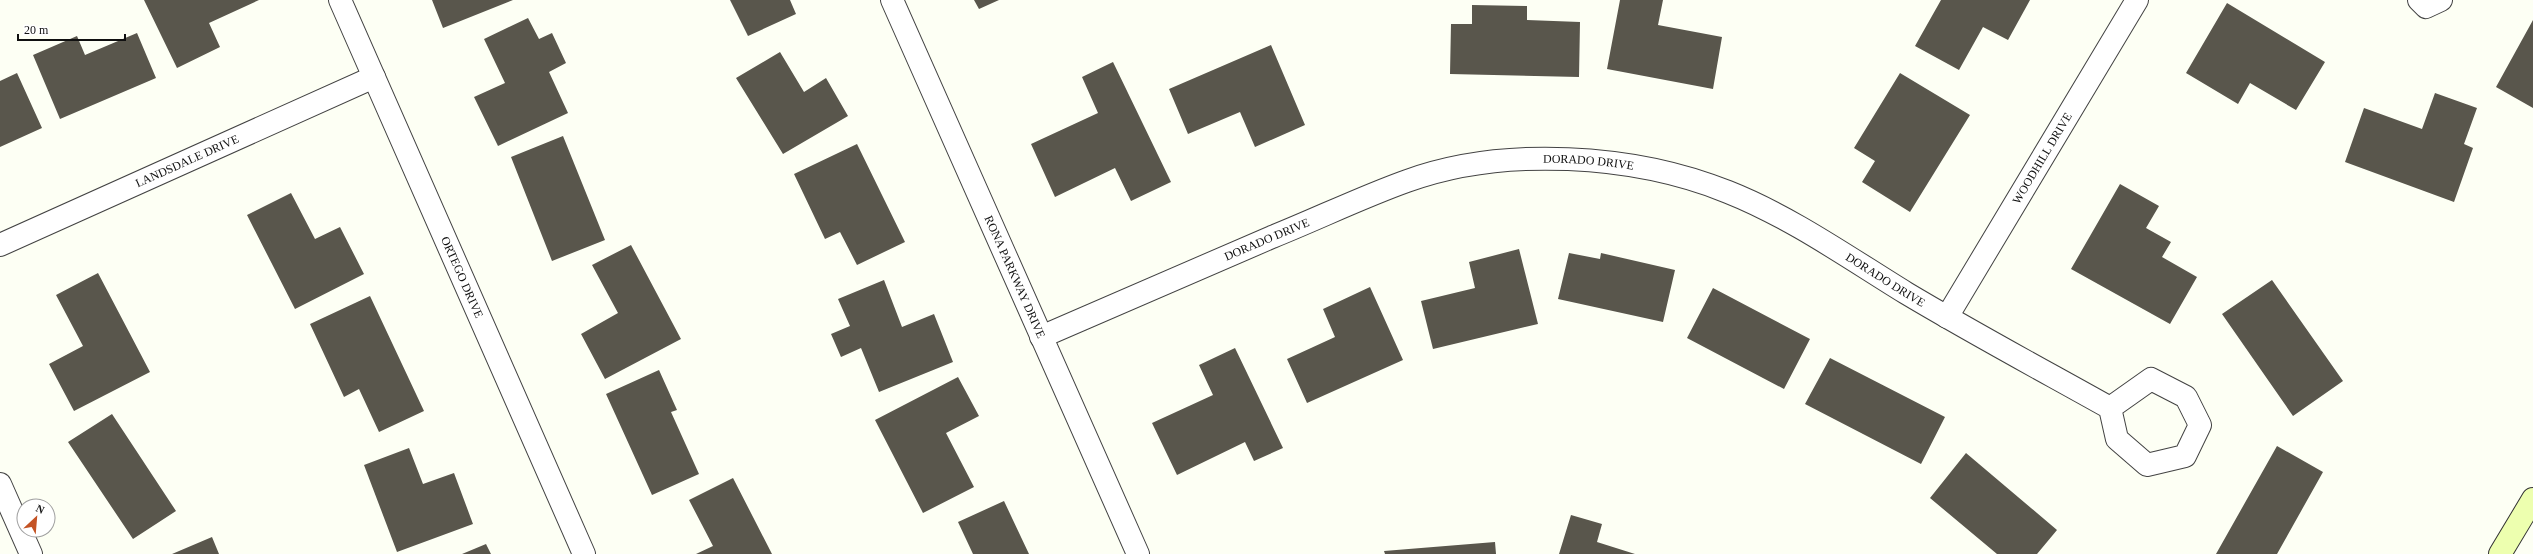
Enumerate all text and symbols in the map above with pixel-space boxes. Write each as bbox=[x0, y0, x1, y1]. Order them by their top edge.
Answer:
scale bar bbox=[18, 16, 125, 42]
text: 20 m bbox=[24, 23, 49, 37]
street label: WOODHILL DRIVE bbox=[2009, 110, 2075, 207]
street label: LANDSDALE DRIVE bbox=[133, 132, 241, 190]
street label: DORADO DRIVE bbox=[1543, 152, 1635, 173]
street label: RONA PARKWAY DRIVE bbox=[982, 213, 1048, 340]
street label: DORADO DRIVE bbox=[1222, 215, 1311, 264]
street label: ORTEGO DRIVE bbox=[438, 234, 486, 320]
street label: DORADO DRIVE bbox=[1843, 250, 1928, 310]
north arrow bbox=[16, 498, 56, 538]
text: N bbox=[34, 502, 47, 516]

